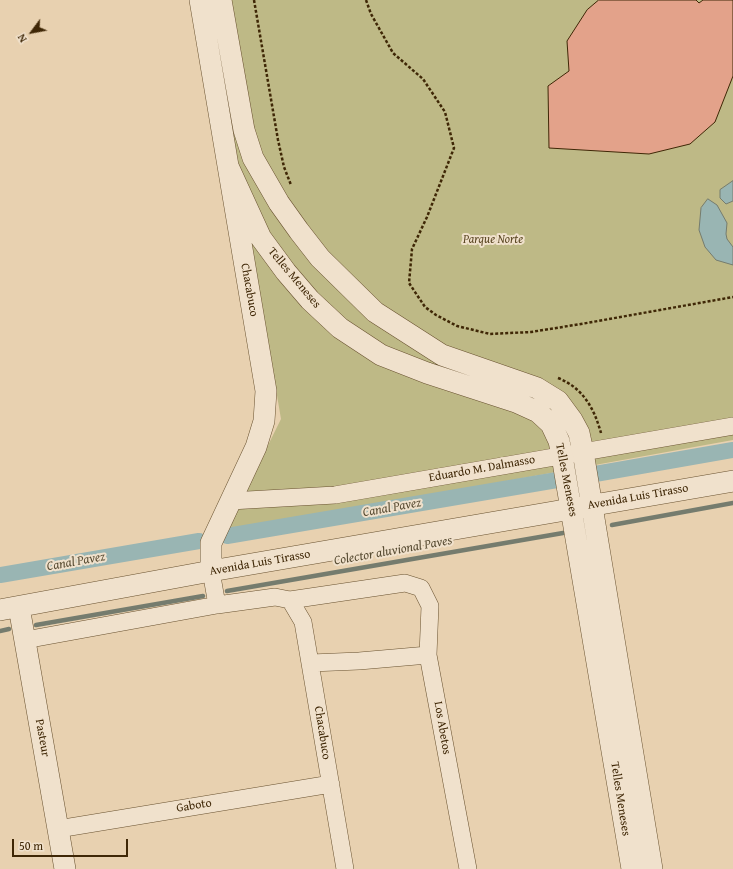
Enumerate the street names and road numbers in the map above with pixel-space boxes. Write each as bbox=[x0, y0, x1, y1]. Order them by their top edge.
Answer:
street label: Telles Meneses bbox=[264, 245, 324, 311]
street label: Chacabuco bbox=[237, 262, 261, 318]
street label: Telles Meneses bbox=[552, 442, 580, 518]
street label: Eduardo M. Dalmasso bbox=[428, 453, 536, 485]
street label: Avenida Luis Tirasso bbox=[586, 481, 690, 513]
street label: Avenida Luis Tirasso bbox=[208, 547, 312, 579]
street label: Los Abetos bbox=[430, 700, 454, 756]
street label: Chacabuco bbox=[311, 705, 333, 761]
street label: Pasteur bbox=[32, 718, 52, 758]
street label: Telles Meneses bbox=[607, 761, 633, 837]
street label: Gaboto bbox=[175, 796, 213, 816]

